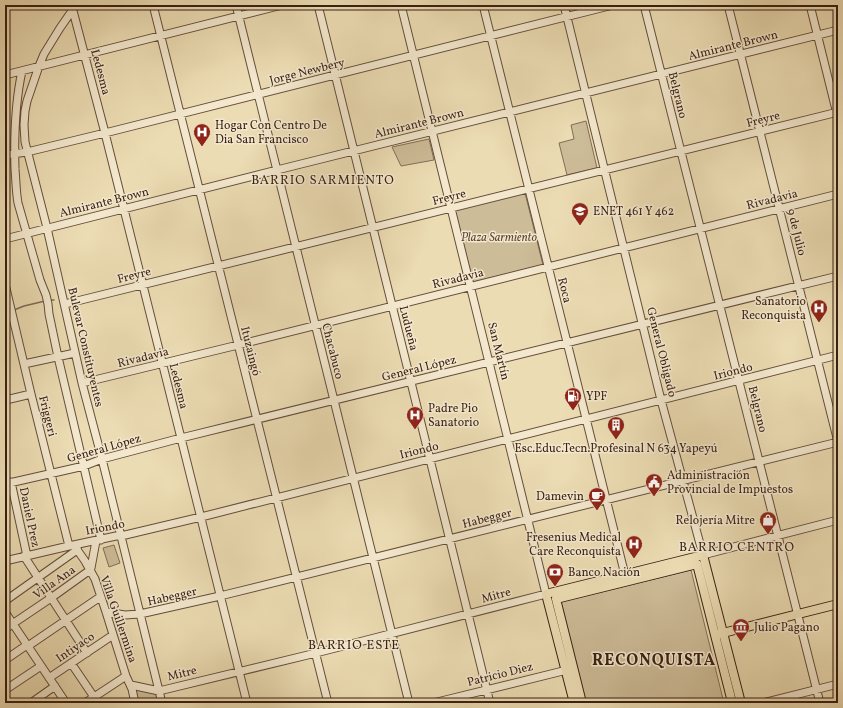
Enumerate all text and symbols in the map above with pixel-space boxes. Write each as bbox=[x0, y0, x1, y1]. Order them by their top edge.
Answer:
street label: Almirante Brown bbox=[687, 27, 780, 65]
street label: Ledesma bbox=[86, 48, 114, 97]
street label: Jorge Newbery bbox=[268, 55, 347, 89]
street label: Belgrano bbox=[664, 70, 691, 120]
street label: Almirante Brown bbox=[373, 105, 466, 143]
street label: Freyre bbox=[745, 108, 782, 132]
place label: Hogar Con Centro De Dia San Francisco bbox=[215, 118, 327, 148]
hospital icon: Hogar Con Centro De Dia San Francisco bbox=[192, 122, 212, 147]
district label: BARRIO SARMIENTO bbox=[251, 172, 395, 190]
street label: Almirante Brown bbox=[58, 184, 151, 222]
street label: Freyre bbox=[431, 186, 468, 210]
street label: Rivadavia bbox=[745, 186, 800, 214]
school or university icon: ENET 461 Y 462 bbox=[570, 201, 590, 226]
place label: ENET 461 Y 462 bbox=[593, 204, 674, 220]
street label: 9 de Julio bbox=[782, 207, 810, 257]
park label: Plaza Sarmiento bbox=[461, 230, 537, 246]
street label: Freyre bbox=[116, 264, 153, 288]
street label: Rivadavia bbox=[431, 265, 486, 293]
street label: Roca bbox=[553, 276, 575, 305]
street label: Bulevar Constituyentes bbox=[63, 286, 107, 409]
place label: Sanatorio Reconquista bbox=[741, 294, 806, 324]
hospital icon: Sanatorio Reconquista bbox=[809, 298, 829, 323]
street label: Ludueña bbox=[395, 304, 421, 352]
street label: General Obligado bbox=[642, 306, 680, 399]
street label: Chacabuco bbox=[317, 321, 347, 381]
street label: San Martín bbox=[483, 321, 513, 382]
street label: Ituzaingó bbox=[236, 325, 264, 378]
street label: Rivadavia bbox=[116, 344, 171, 372]
street label: General López bbox=[380, 352, 458, 386]
street label: Iriondo bbox=[712, 359, 754, 385]
street label: Ledesma bbox=[165, 362, 191, 411]
street label: Belgrano bbox=[744, 384, 771, 434]
fuel station icon: YPF bbox=[563, 386, 583, 411]
place label: YPF bbox=[586, 389, 608, 405]
street label: Friggeri bbox=[34, 394, 60, 439]
place label: Padre Pio Sanatorio bbox=[428, 401, 479, 431]
hospital icon: Padre Pio Sanatorio bbox=[405, 405, 425, 430]
building icon: Esc.Educ.Tecn.Profesinal N 634 Yapeyú bbox=[606, 415, 626, 440]
street label: General López bbox=[66, 431, 143, 467]
street label: Iriondo bbox=[398, 438, 440, 464]
place label: Esc.Educ.Tecn.Profesinal N 634 Yapeyú bbox=[515, 441, 718, 457]
place label: Administración Provincial de Impuestos bbox=[667, 468, 793, 498]
public building icon: Administración Provincial de Impuestos bbox=[644, 472, 664, 497]
street label: Daniel Prez bbox=[15, 486, 43, 549]
cafe icon: Damevin bbox=[587, 486, 607, 511]
place label: Damevin bbox=[536, 489, 584, 505]
street label: Habegger bbox=[461, 505, 514, 533]
shop icon: Relojería Mitre bbox=[758, 510, 778, 535]
place label: Relojería Mitre bbox=[676, 513, 755, 529]
street label: Iriondo bbox=[84, 516, 126, 540]
place label: Fresenius Medical Care Reconquista bbox=[526, 530, 621, 560]
hospital icon: Fresenius Medical Care Reconquista bbox=[624, 534, 644, 559]
district label: BARRIO CENTRO bbox=[679, 539, 795, 557]
street label: Villa Ana bbox=[30, 562, 79, 603]
bank icon: Banco Nación bbox=[545, 562, 565, 587]
place label: Banco Nación bbox=[568, 565, 640, 581]
street label: Villa Guillermina bbox=[96, 574, 140, 665]
street label: Habegger bbox=[146, 584, 199, 610]
street label: Mitre bbox=[480, 584, 513, 608]
museum icon: Julio Pagano bbox=[731, 617, 751, 642]
place label: Julio Pagano bbox=[754, 620, 819, 636]
street label: Intiyaco bbox=[53, 629, 98, 667]
district label: BARRIO ESTE bbox=[308, 637, 400, 655]
district label: RECONQUISTA bbox=[592, 650, 716, 672]
street label: Patricio Diez bbox=[466, 659, 535, 691]
street label: Mitre bbox=[166, 663, 199, 685]

